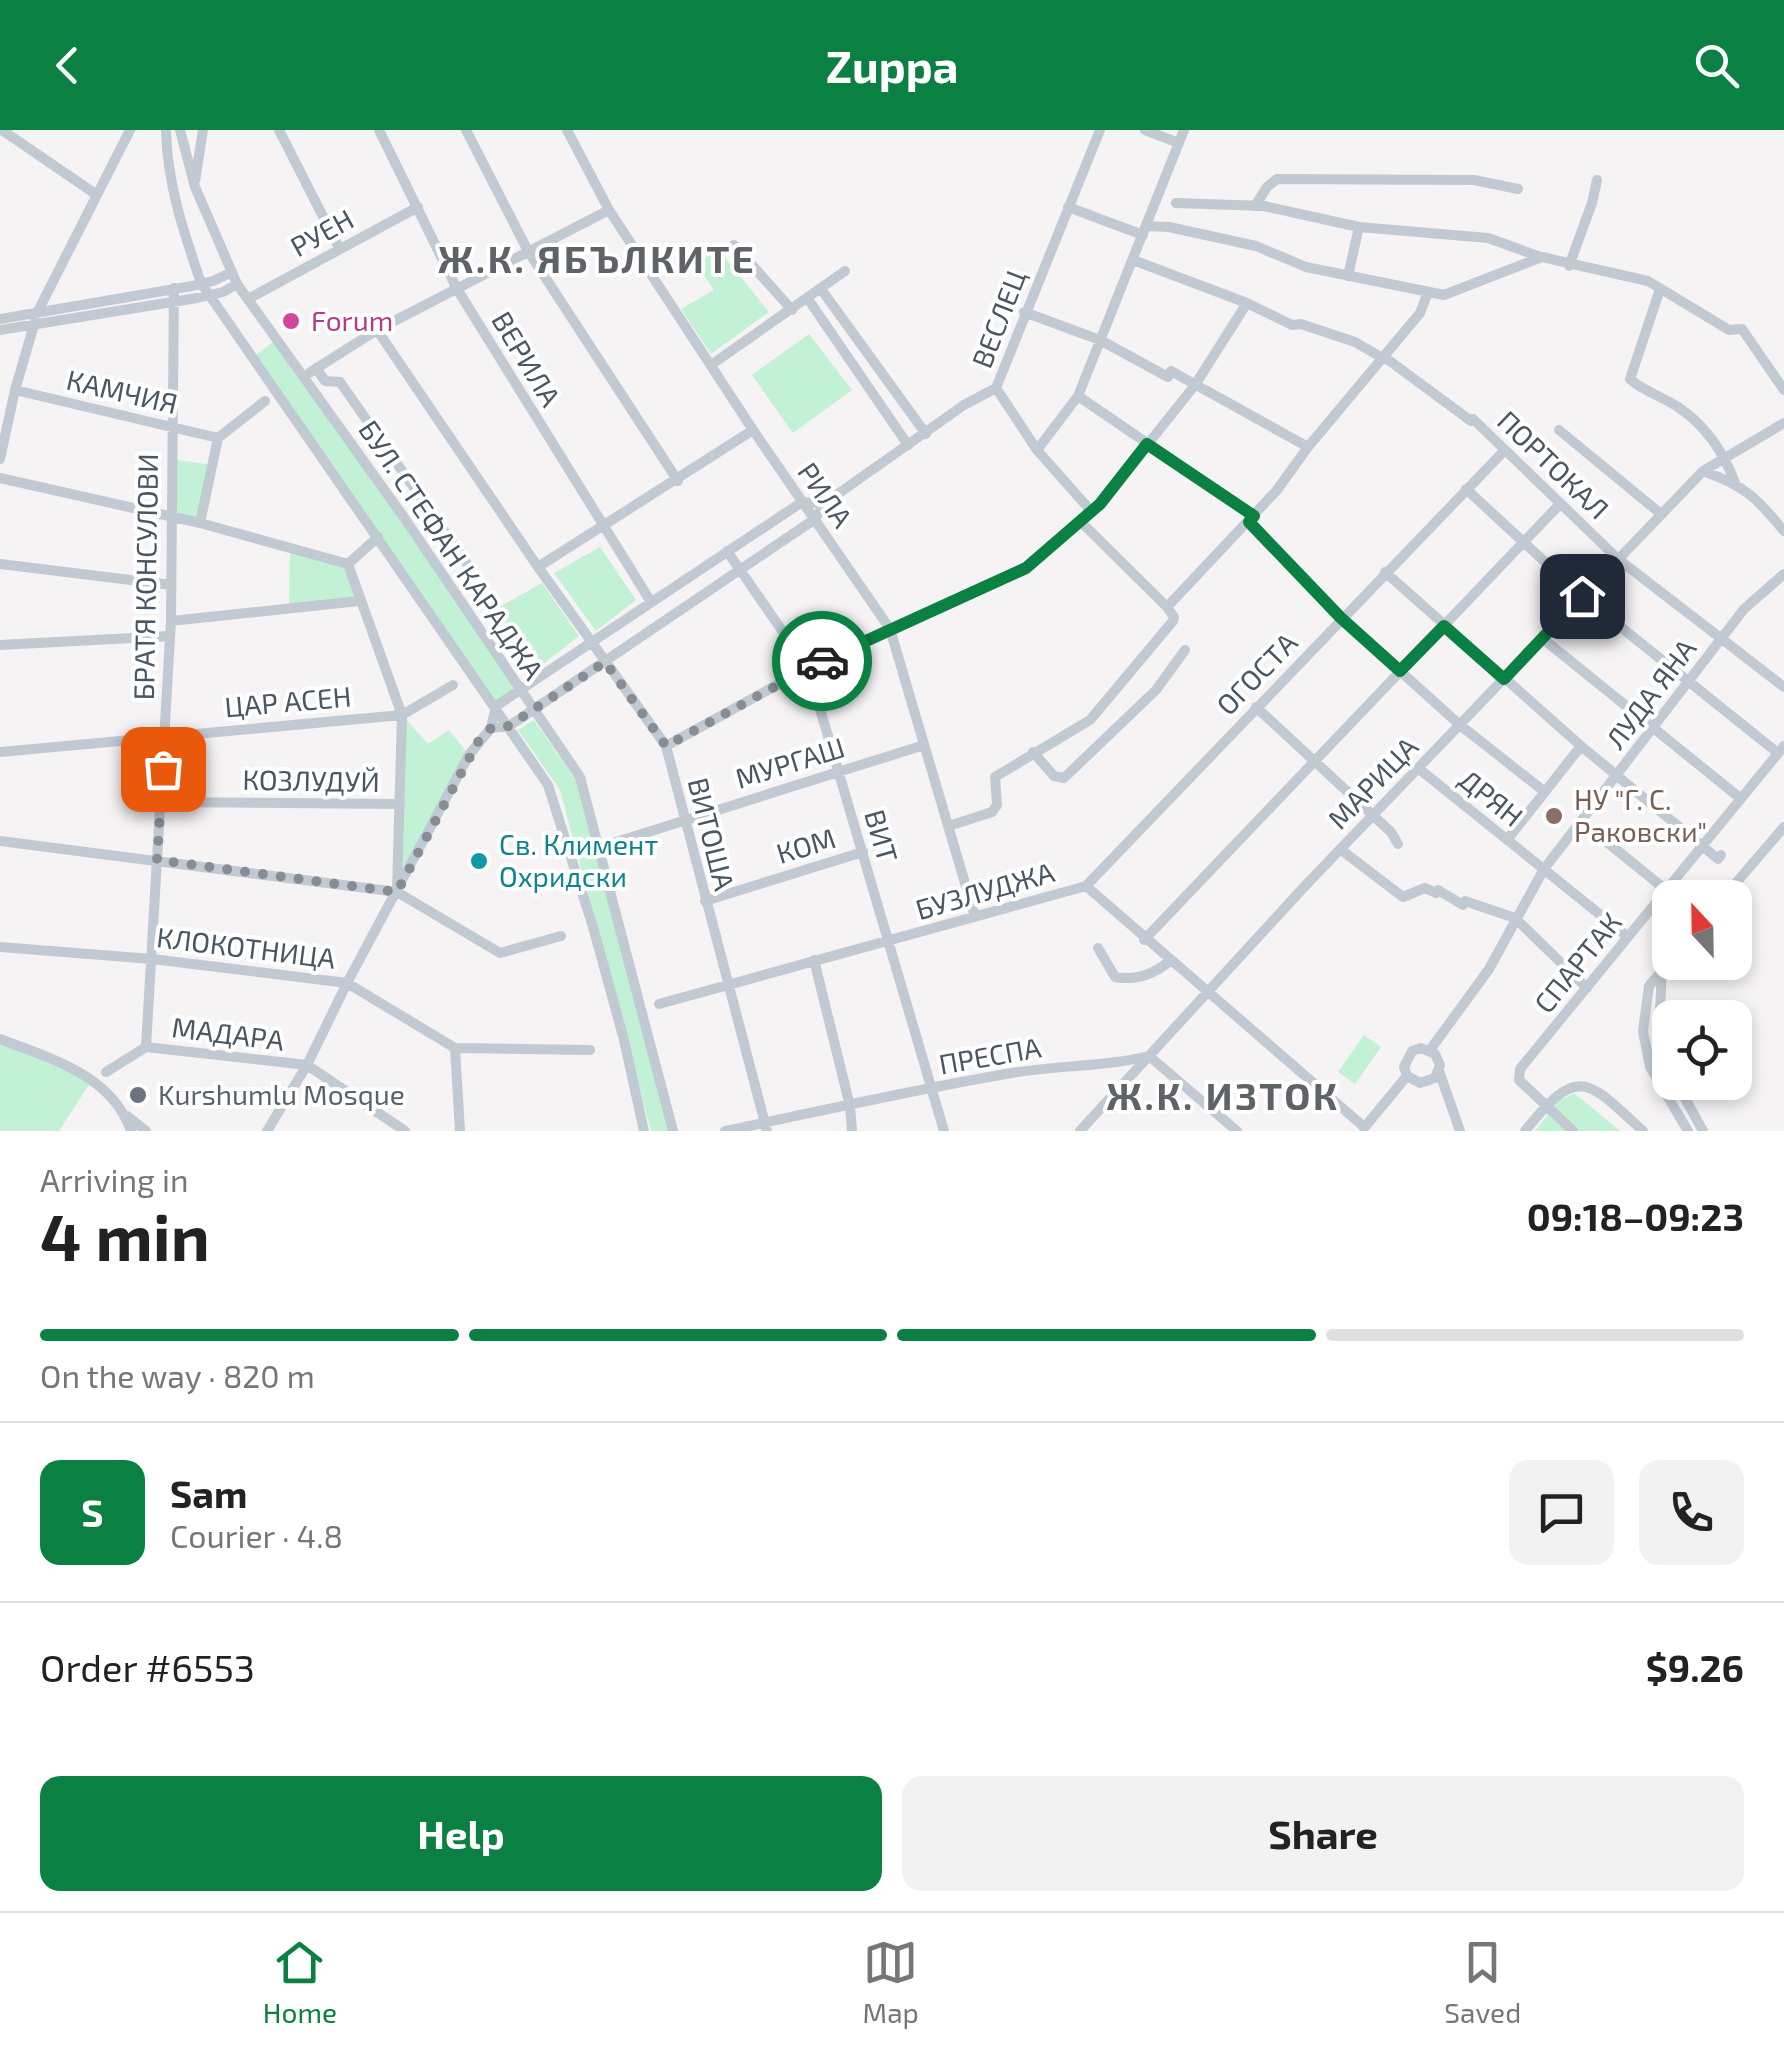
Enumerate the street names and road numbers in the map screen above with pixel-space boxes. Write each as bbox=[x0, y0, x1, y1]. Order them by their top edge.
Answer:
street label: РУЕН bbox=[284, 201, 359, 263]
street label: ВЕСЛЕЦ bbox=[964, 265, 1032, 372]
street label: ВЕРИЛА bbox=[485, 305, 569, 413]
street label: КАМЧИЯ bbox=[63, 362, 181, 420]
street label: ПОРТОКАЛ bbox=[1491, 403, 1616, 525]
street label: БУЛ. СТЕФАН КАРАДЖА bbox=[352, 413, 552, 686]
street label: БРАТЯ КОНСУЛОВИ bbox=[126, 453, 164, 701]
street label: РИЛА bbox=[791, 455, 861, 534]
street label: ОГОСТА bbox=[1209, 625, 1304, 721]
street label: ЛУДА ЯНА bbox=[1598, 631, 1703, 755]
street label: ЦАР АСЕН bbox=[223, 679, 353, 723]
street label: МУРГАШ bbox=[731, 729, 848, 795]
street label: МАРИЦА bbox=[1320, 729, 1425, 835]
street label: ДРЯН bbox=[1453, 761, 1530, 833]
street label: КОЗЛУДУЙ bbox=[242, 762, 380, 798]
street label: ВИТОША bbox=[682, 774, 742, 894]
street label: ВИТ bbox=[858, 806, 906, 866]
street label: КОМ bbox=[772, 820, 839, 870]
street label: БУЗЛУДЖА bbox=[911, 854, 1059, 926]
street label: СПАРТАК bbox=[1527, 905, 1628, 1019]
street label: КЛОКОТНИЦА bbox=[155, 919, 338, 975]
street label: МАДАРА bbox=[170, 1009, 287, 1057]
street label: ПРЕСПА bbox=[936, 1029, 1044, 1081]

